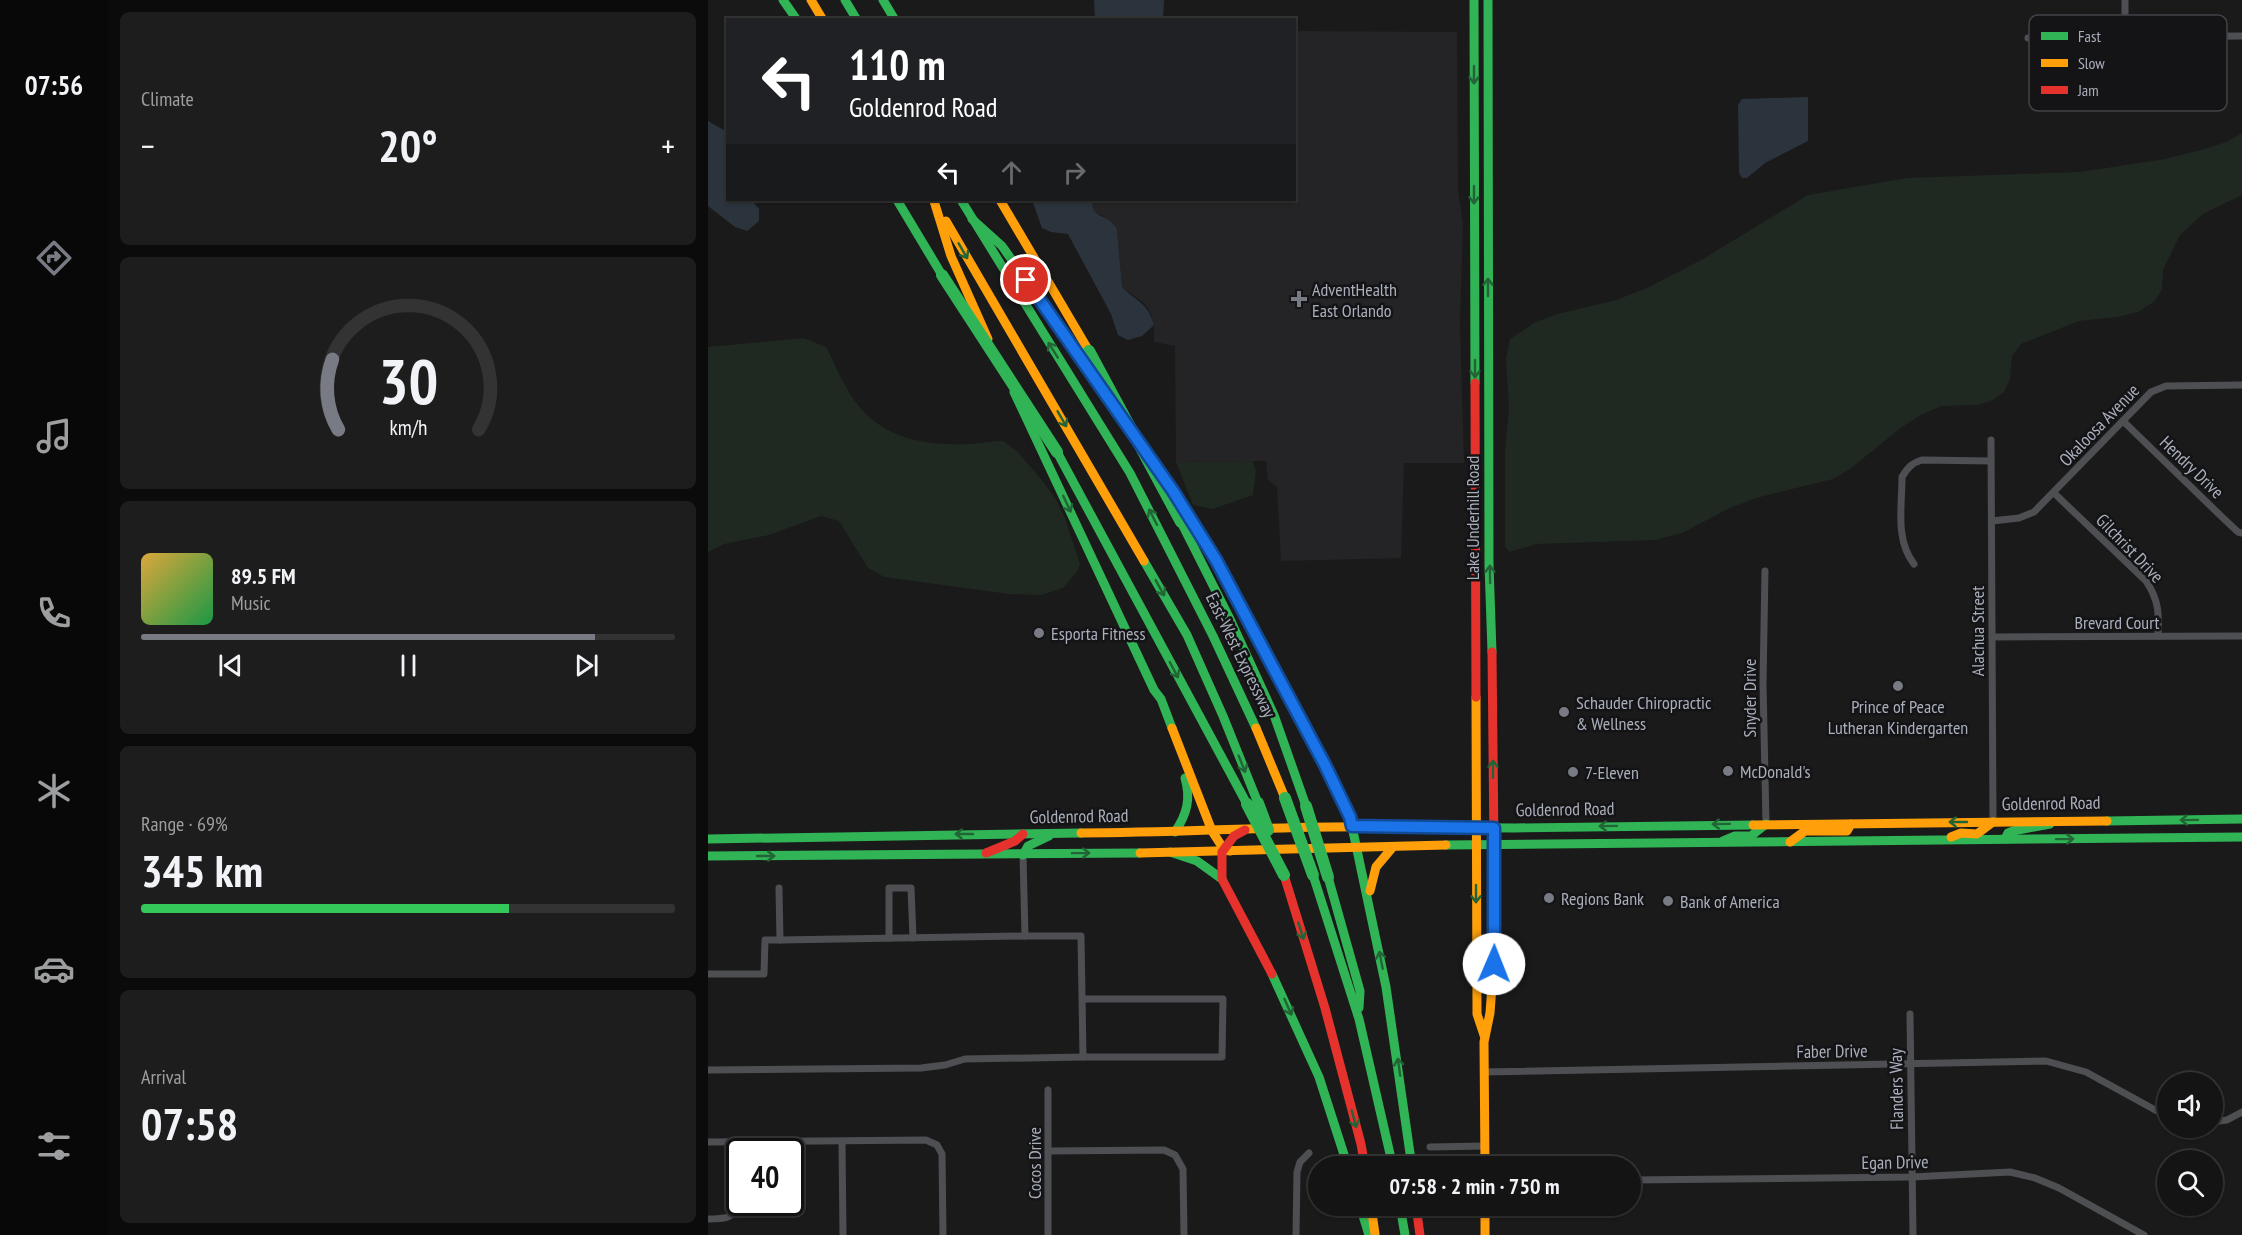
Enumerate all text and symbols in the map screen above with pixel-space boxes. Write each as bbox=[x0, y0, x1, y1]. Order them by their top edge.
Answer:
legend bbox=[2029, 15, 2227, 111]
text: Fast bbox=[2078, 26, 2101, 46]
text: 110 m bbox=[849, 37, 946, 92]
icon: left bbox=[750, 42, 828, 120]
text: Slow bbox=[2078, 53, 2105, 73]
one-way arrow bbox=[1468, 65, 1480, 85]
text: 07:56 bbox=[25, 68, 83, 102]
text: Jam bbox=[2077, 80, 2099, 100]
text: Climate bbox=[141, 86, 194, 112]
text: Goldenrod Road bbox=[849, 90, 997, 124]
text: 20° bbox=[378, 116, 438, 174]
text: − bbox=[141, 124, 155, 167]
text: + bbox=[661, 124, 675, 167]
icon: left bbox=[932, 156, 965, 189]
icon: ahead bbox=[995, 156, 1028, 189]
icon: right bbox=[1058, 156, 1091, 189]
one-way arrow bbox=[1468, 184, 1480, 204]
icon: directions bbox=[33, 237, 75, 279]
one-way arrow bbox=[958, 242, 970, 259]
pin bbox=[1000, 254, 1051, 305]
icon: arrive bbox=[1009, 263, 1042, 296]
place label: AdventHealth East Orlando bbox=[1312, 278, 1397, 322]
one-way arrow bbox=[1482, 278, 1494, 298]
marker: AdventHealth East Orlando bbox=[1290, 290, 1308, 308]
text: 30 bbox=[378, 340, 438, 421]
one-way arrow bbox=[1047, 342, 1059, 359]
one-way arrow bbox=[1469, 358, 1481, 378]
street label: Okaloosa Avenue bbox=[2054, 379, 2144, 471]
one-way arrow bbox=[1056, 410, 1068, 427]
text: km/h bbox=[389, 413, 427, 441]
icon: music bbox=[33, 415, 75, 457]
street label: Hendry Drive bbox=[2155, 431, 2229, 503]
street label: Lake Underhill Road bbox=[1461, 456, 1484, 580]
one-way arrow bbox=[1061, 494, 1073, 512]
street label: Gilchrist Drive bbox=[2091, 508, 2169, 588]
one-way arrow bbox=[1146, 509, 1158, 527]
text: 89.5 FM bbox=[231, 562, 296, 590]
one-way arrow bbox=[1484, 565, 1495, 585]
one-way arrow bbox=[1155, 578, 1166, 596]
street label: Alachua Street bbox=[1966, 586, 1989, 676]
street label: East-West Expressway bbox=[1201, 589, 1281, 722]
text: Music bbox=[231, 590, 271, 616]
icon: phone bbox=[33, 592, 75, 634]
street label: Brevard Court bbox=[2075, 611, 2160, 634]
place label: Esporta Fitness bbox=[1051, 622, 1146, 645]
marker: Esporta Fitness bbox=[1032, 626, 1046, 640]
icon: previous bbox=[214, 649, 247, 682]
icon: pause bbox=[392, 649, 425, 682]
icon: next bbox=[570, 649, 603, 682]
street label: Snyder Drive bbox=[1738, 658, 1761, 738]
one-way arrow bbox=[1169, 660, 1180, 678]
marker: Prince of Peace Lutheran Kindergarten bbox=[1891, 679, 1905, 693]
place label: Schauder Chiropractic & Wellness bbox=[1576, 691, 1712, 735]
place label: Prince of Peace Lutheran Kindergarten bbox=[1828, 695, 1968, 739]
marker: Schauder Chiropractic & Wellness bbox=[1557, 705, 1571, 719]
one-way arrow bbox=[1237, 754, 1248, 773]
one-way arrow bbox=[1487, 760, 1499, 780]
place label: McDonald's bbox=[1740, 760, 1811, 783]
place label: 7-Eleven bbox=[1585, 761, 1639, 784]
marker: McDonald's bbox=[1721, 764, 1735, 778]
marker: 7-Eleven bbox=[1566, 765, 1580, 779]
icon: climate bbox=[33, 770, 75, 812]
street label: Goldenrod Road bbox=[2001, 791, 2101, 815]
street label: Goldenrod Road bbox=[1515, 797, 1615, 821]
street label: Goldenrod Road bbox=[1029, 804, 1129, 828]
text: Range · 69% bbox=[141, 811, 228, 837]
one-way arrow bbox=[2180, 814, 2200, 826]
one-way arrow bbox=[1948, 816, 1968, 828]
one-way arrow bbox=[1711, 819, 1731, 830]
one-way arrow bbox=[1598, 820, 1618, 832]
one-way arrow bbox=[955, 828, 975, 840]
one-way arrow bbox=[2054, 833, 2074, 845]
text: 345 km bbox=[141, 841, 263, 899]
one-way arrow bbox=[1071, 848, 1091, 859]
one-way arrow bbox=[756, 850, 776, 862]
one-way arrow bbox=[1471, 883, 1482, 903]
place label: Regions Bank bbox=[1561, 887, 1644, 910]
place label: Bank of America bbox=[1680, 890, 1780, 913]
marker: Regions Bank bbox=[1542, 891, 1556, 905]
marker: Bank of America bbox=[1661, 894, 1675, 908]
one-way arrow bbox=[1296, 921, 1307, 940]
position arrow bbox=[1462, 932, 1526, 996]
icon: car bbox=[33, 948, 75, 990]
one-way arrow bbox=[1375, 951, 1386, 970]
one-way arrow bbox=[1283, 998, 1294, 1016]
street label: Faber Drive bbox=[1796, 1039, 1868, 1063]
street label: Flanders Way bbox=[1884, 1048, 1908, 1130]
one-way arrow bbox=[1394, 1058, 1405, 1078]
text: Arrival bbox=[141, 1064, 186, 1090]
map controls bbox=[2157, 1072, 2223, 1216]
button: sound bbox=[2157, 1072, 2223, 1138]
text: 07:58 bbox=[141, 1094, 238, 1152]
one-way arrow bbox=[1349, 1109, 1361, 1128]
icon: filters bbox=[33, 1125, 75, 1167]
street label: Cocos Drive bbox=[1023, 1127, 1046, 1199]
speed limit sign: 40 bbox=[726, 1138, 804, 1216]
street label: Egan Drive bbox=[1861, 1150, 1929, 1174]
button: search bbox=[2157, 1150, 2223, 1216]
text: 07:58 · 2 min · 750 m bbox=[1389, 1172, 1560, 1200]

